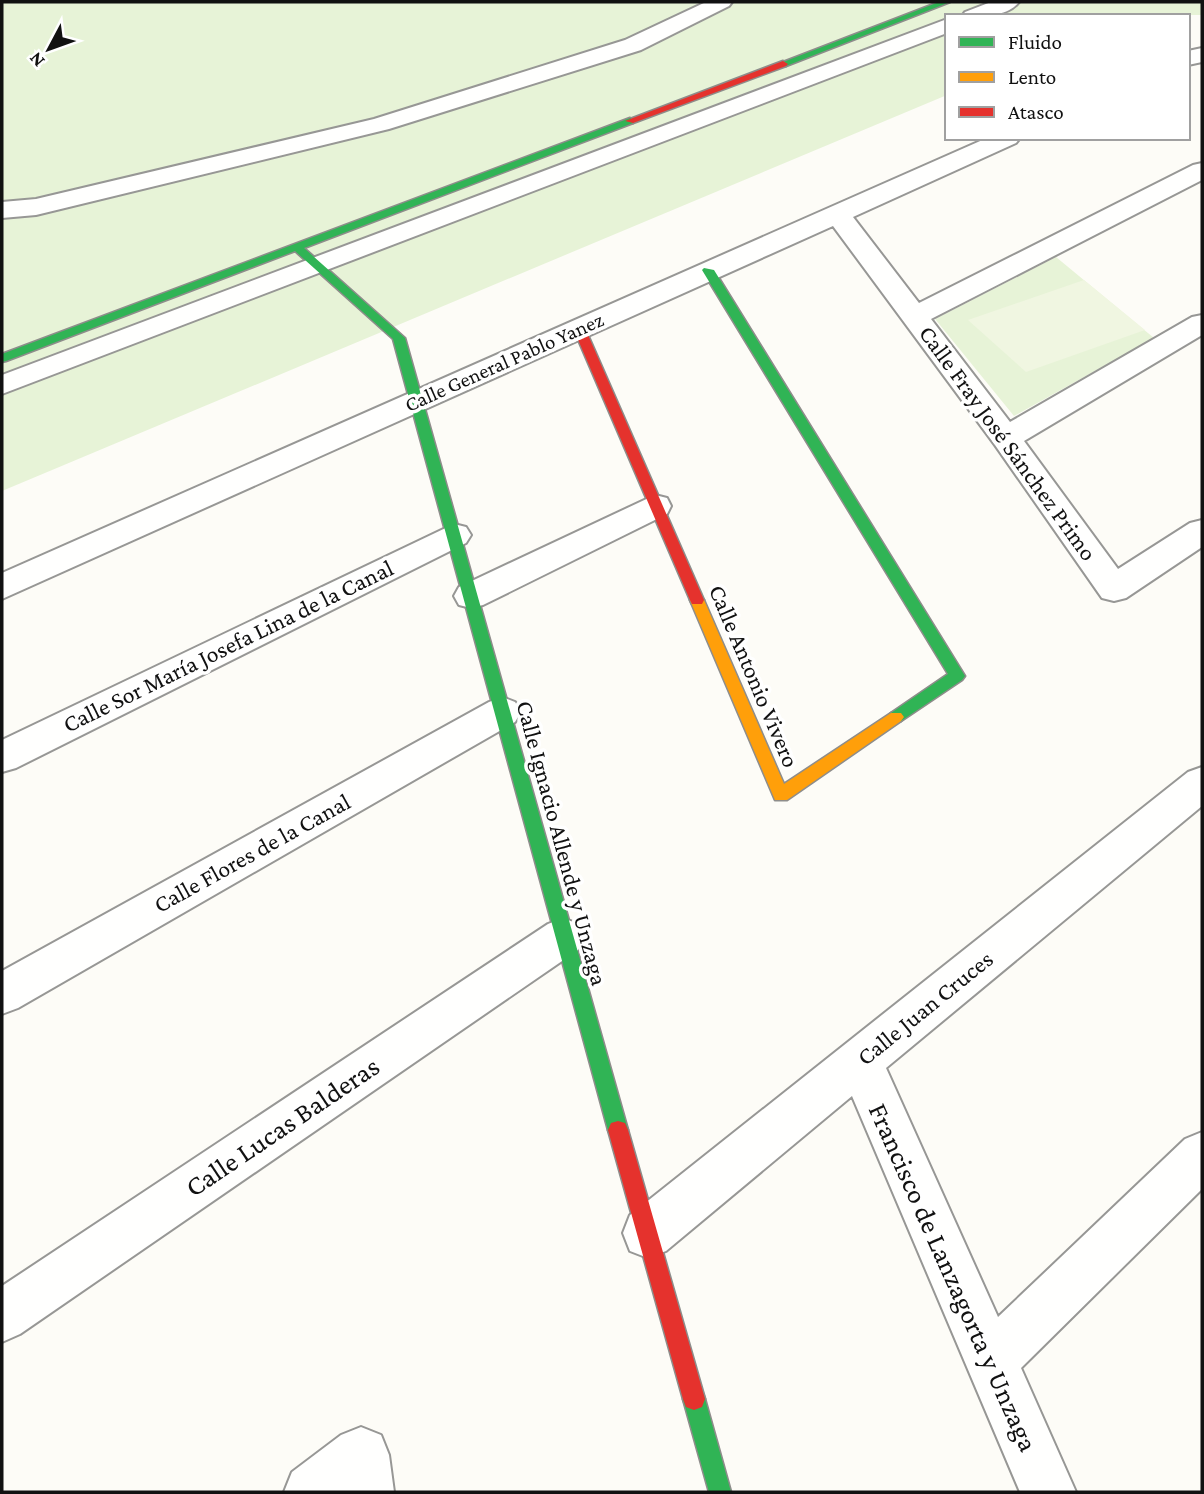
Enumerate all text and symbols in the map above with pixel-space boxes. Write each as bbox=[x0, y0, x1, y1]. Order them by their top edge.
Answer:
north arrow bbox=[14, 14, 84, 84]
legend bbox=[945, 14, 1190, 140]
text: Fluido bbox=[1008, 30, 1062, 54]
text: N bbox=[24, 48, 49, 72]
text: Lento bbox=[1008, 65, 1056, 89]
text: Atasco bbox=[1008, 100, 1064, 124]
street label: Calle General Pablo Yanez bbox=[401, 307, 607, 417]
street label: Calle Fray José Sánchez Primo bbox=[914, 320, 1103, 565]
street label: Calle Sor María Josefa Lina de la Canal bbox=[58, 554, 397, 737]
street label: Calle Antonio Vivero bbox=[704, 581, 805, 771]
street label: Calle Ignacio Allende y Unzaga bbox=[511, 698, 614, 988]
street label: Calle Flores de la Canal bbox=[149, 787, 355, 918]
street label: Calle Juan Cruces bbox=[851, 945, 998, 1070]
street label: Calle Lucas Balderas bbox=[179, 1050, 385, 1203]
street label: Francisco de Lanzagorta y Unzaga bbox=[863, 1098, 1045, 1456]

